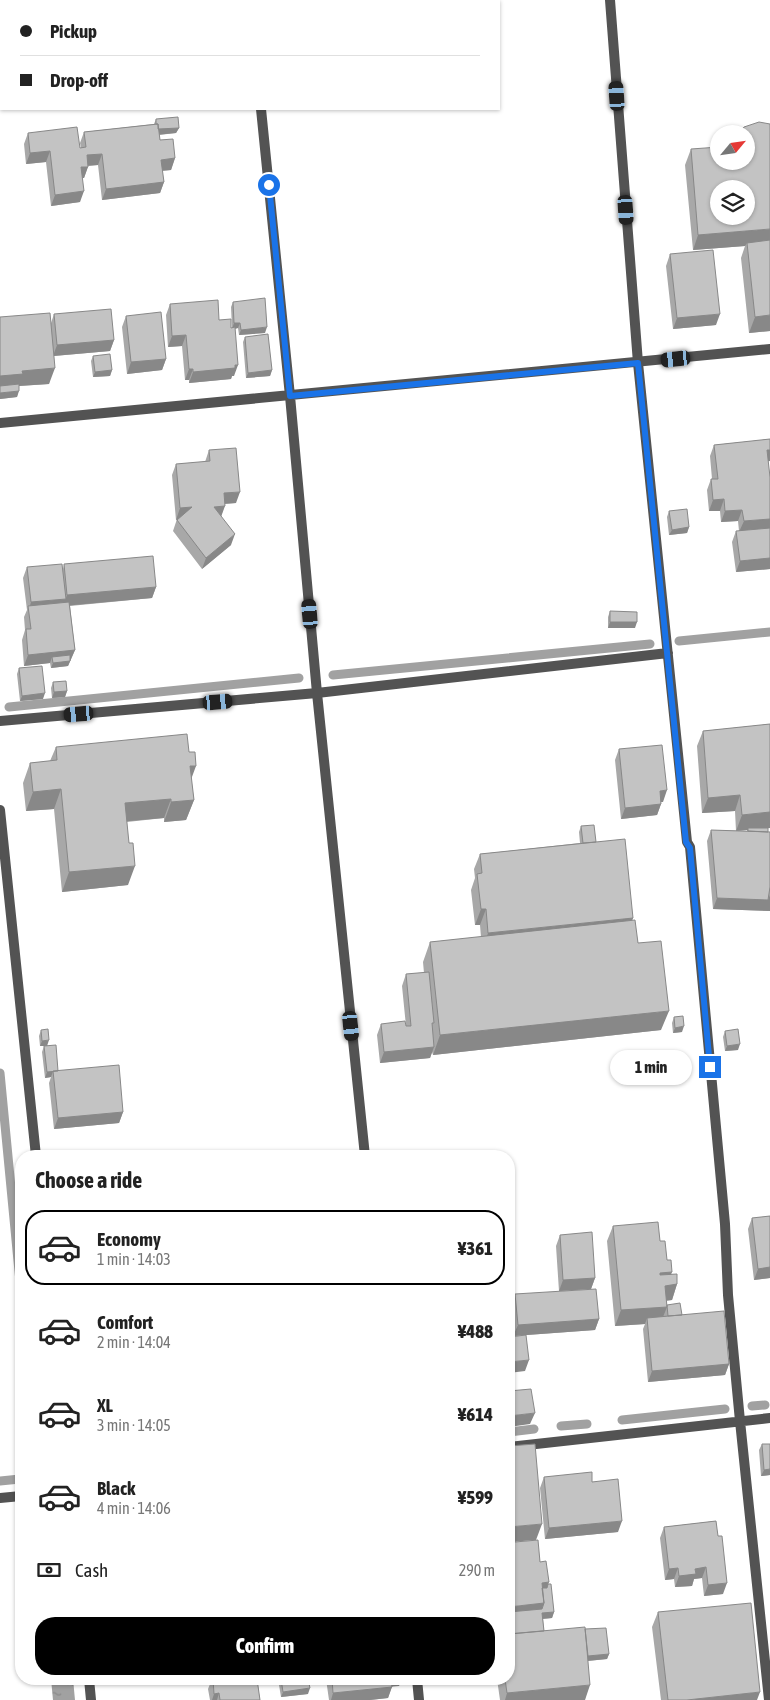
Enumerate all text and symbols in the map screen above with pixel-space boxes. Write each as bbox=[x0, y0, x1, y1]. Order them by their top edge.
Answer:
text: Pickup bbox=[50, 20, 97, 42]
text: Drop-off bbox=[50, 69, 108, 91]
car bbox=[608, 81, 625, 111]
north arrow bbox=[710, 125, 755, 170]
map controls bbox=[710, 125, 755, 225]
route start bbox=[258, 174, 280, 196]
button: layers bbox=[710, 180, 755, 225]
car bbox=[617, 195, 634, 225]
car bbox=[660, 350, 691, 368]
car bbox=[301, 598, 318, 630]
car bbox=[202, 693, 233, 711]
car bbox=[63, 705, 94, 723]
car bbox=[341, 1010, 360, 1042]
callout: 1 min bbox=[610, 1050, 692, 1084]
route end bbox=[699, 1056, 721, 1078]
text: 1 min bbox=[635, 1058, 667, 1076]
text: Choose a ride bbox=[35, 1167, 142, 1193]
icon: car bbox=[37, 1225, 82, 1270]
text: Economy bbox=[97, 1228, 161, 1250]
text: ¥361 bbox=[458, 1237, 493, 1259]
text: 1 min · 14:03 bbox=[97, 1250, 171, 1268]
icon: car bbox=[37, 1308, 82, 1353]
text: Comfort bbox=[97, 1311, 153, 1333]
text: ¥488 bbox=[458, 1320, 493, 1342]
text: 2 min · 14:04 bbox=[97, 1333, 171, 1351]
icon: car bbox=[37, 1391, 82, 1436]
text: XL bbox=[97, 1394, 113, 1416]
text: ¥614 bbox=[458, 1403, 493, 1425]
text: 3 min · 14:05 bbox=[97, 1416, 171, 1434]
icon: car bbox=[37, 1474, 82, 1519]
text: Black bbox=[97, 1477, 135, 1499]
text: ¥599 bbox=[458, 1486, 493, 1508]
text: 4 min · 14:06 bbox=[97, 1499, 171, 1517]
icon: cash bbox=[35, 1556, 63, 1584]
text: Cash bbox=[75, 1559, 108, 1581]
text: 290 m bbox=[459, 1561, 495, 1579]
button: Confirm bbox=[35, 1617, 495, 1675]

